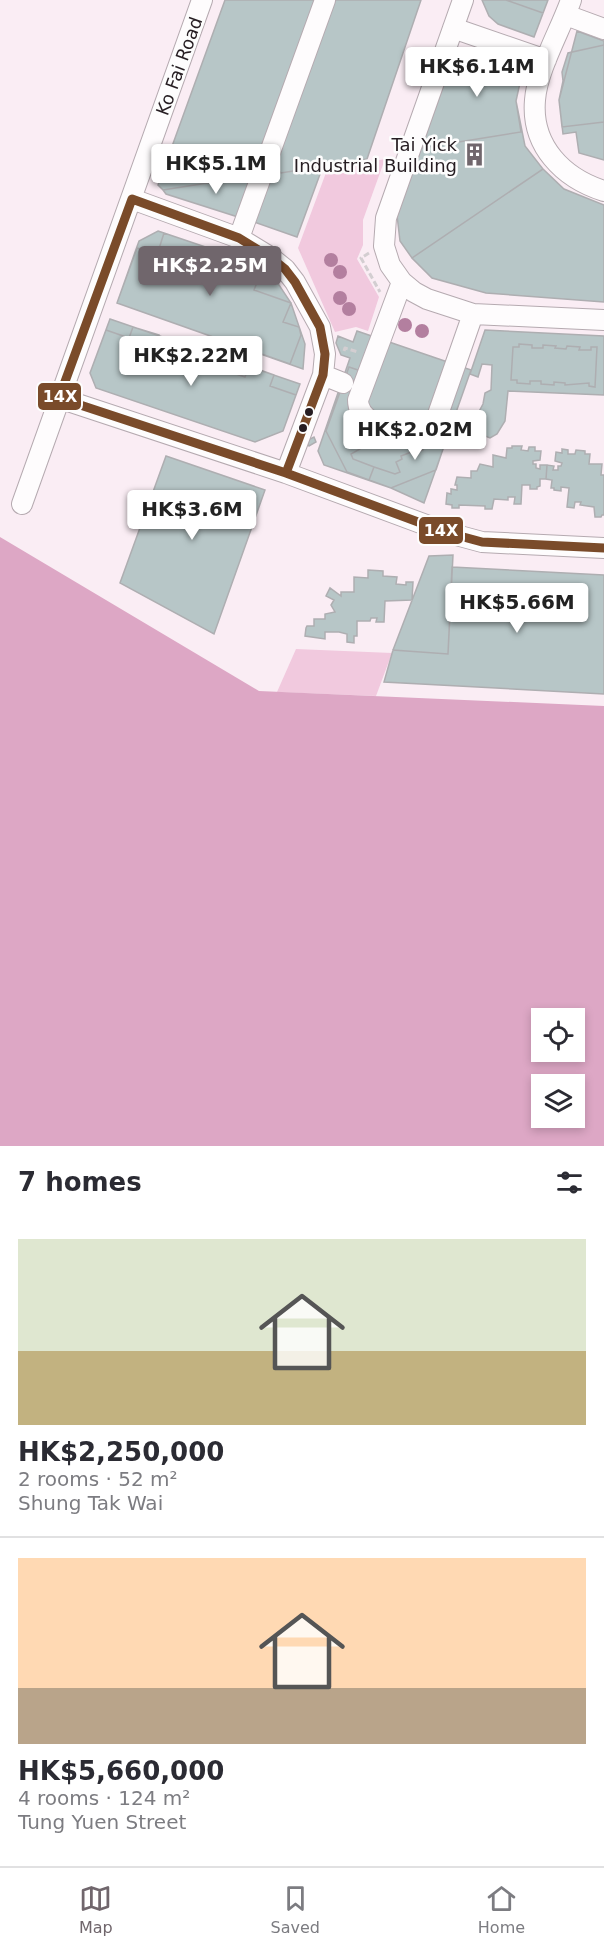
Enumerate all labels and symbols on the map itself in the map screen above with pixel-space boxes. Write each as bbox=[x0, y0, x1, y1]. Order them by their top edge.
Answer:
street label: Ko Fai Road bbox=[151, 14, 207, 118]
pin: HK$6.14M bbox=[415, 47, 539, 98]
place label: Tai Yick Industrial Building bbox=[294, 134, 458, 176]
building icon: Tai Yick Industrial Building bbox=[462, 141, 488, 167]
pin: HK$5.1M bbox=[161, 144, 271, 195]
pin: HK$2.25M bbox=[148, 246, 272, 297]
pin: HK$2.22M bbox=[129, 336, 253, 387]
line badge: 14X bbox=[37, 382, 82, 411]
text: 14X bbox=[43, 387, 78, 406]
unlabelled marker bbox=[303, 406, 315, 418]
pin: HK$2.02M bbox=[353, 410, 477, 461]
unlabelled marker bbox=[297, 422, 309, 434]
pin: HK$3.6M bbox=[137, 490, 247, 541]
line badge: 14X bbox=[418, 516, 464, 545]
text: 14X bbox=[424, 521, 459, 540]
pin: HK$5.66M bbox=[455, 583, 579, 634]

